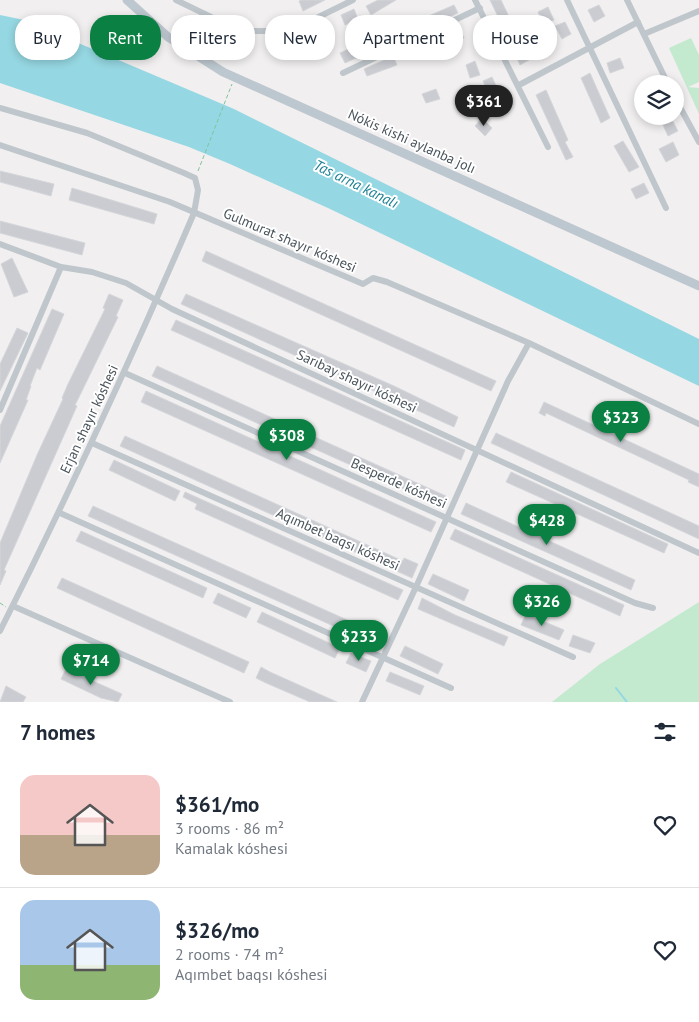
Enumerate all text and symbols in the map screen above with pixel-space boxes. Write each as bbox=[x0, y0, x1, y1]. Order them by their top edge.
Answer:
chip: Buy bbox=[15, 15, 80, 60]
chip: Rent bbox=[90, 15, 161, 60]
chip: Filters bbox=[171, 15, 255, 60]
chip: New bbox=[265, 15, 335, 60]
chip: Apartment bbox=[345, 15, 463, 60]
chip: House bbox=[473, 15, 557, 60]
map controls bbox=[634, 75, 684, 125]
button: layers bbox=[634, 75, 684, 125]
pin: $361 bbox=[454, 84, 514, 127]
text: $361 bbox=[466, 91, 502, 111]
street label: Nókis kishi aylanba jolı bbox=[345, 105, 479, 177]
water label: Tas arna kanalı bbox=[311, 155, 402, 212]
street label: Gulmurat shayır kóshesi bbox=[221, 204, 359, 276]
street label: Sarıbay shayır kóshesi bbox=[294, 345, 420, 417]
street label: Erjan shayır kóshesi bbox=[56, 362, 122, 476]
pin: $323 bbox=[591, 400, 651, 443]
text: $323 bbox=[603, 407, 639, 427]
pin: $308 bbox=[257, 418, 317, 461]
text: $308 bbox=[269, 425, 305, 445]
street label: Besperde kóshesi bbox=[348, 454, 450, 512]
street label: Aqımbet baqsı kóshesi bbox=[273, 504, 403, 574]
pin: $428 bbox=[517, 504, 577, 546]
text: $428 bbox=[529, 510, 565, 530]
pin: $326 bbox=[512, 584, 572, 627]
text: $326 bbox=[524, 591, 560, 611]
pin: $233 bbox=[329, 620, 389, 662]
text: $233 bbox=[341, 626, 377, 646]
pin: $714 bbox=[61, 644, 121, 686]
text: $714 bbox=[73, 650, 109, 670]
icon: filters bbox=[651, 718, 679, 746]
text: 7 homes bbox=[20, 719, 95, 746]
text: $361/mo bbox=[175, 791, 259, 818]
icon: home bbox=[60, 795, 120, 855]
icon: heart bbox=[651, 811, 679, 839]
text: 3 rooms · 86 m² bbox=[175, 818, 284, 838]
text: Kamalak kóshesi bbox=[175, 838, 288, 858]
text: $326/mo bbox=[175, 917, 259, 944]
icon: home bbox=[60, 920, 120, 980]
icon: heart bbox=[651, 936, 679, 964]
text: 2 rooms · 74 m² bbox=[175, 944, 284, 964]
text: Aqımbet baqsı kóshesi bbox=[175, 964, 328, 984]

